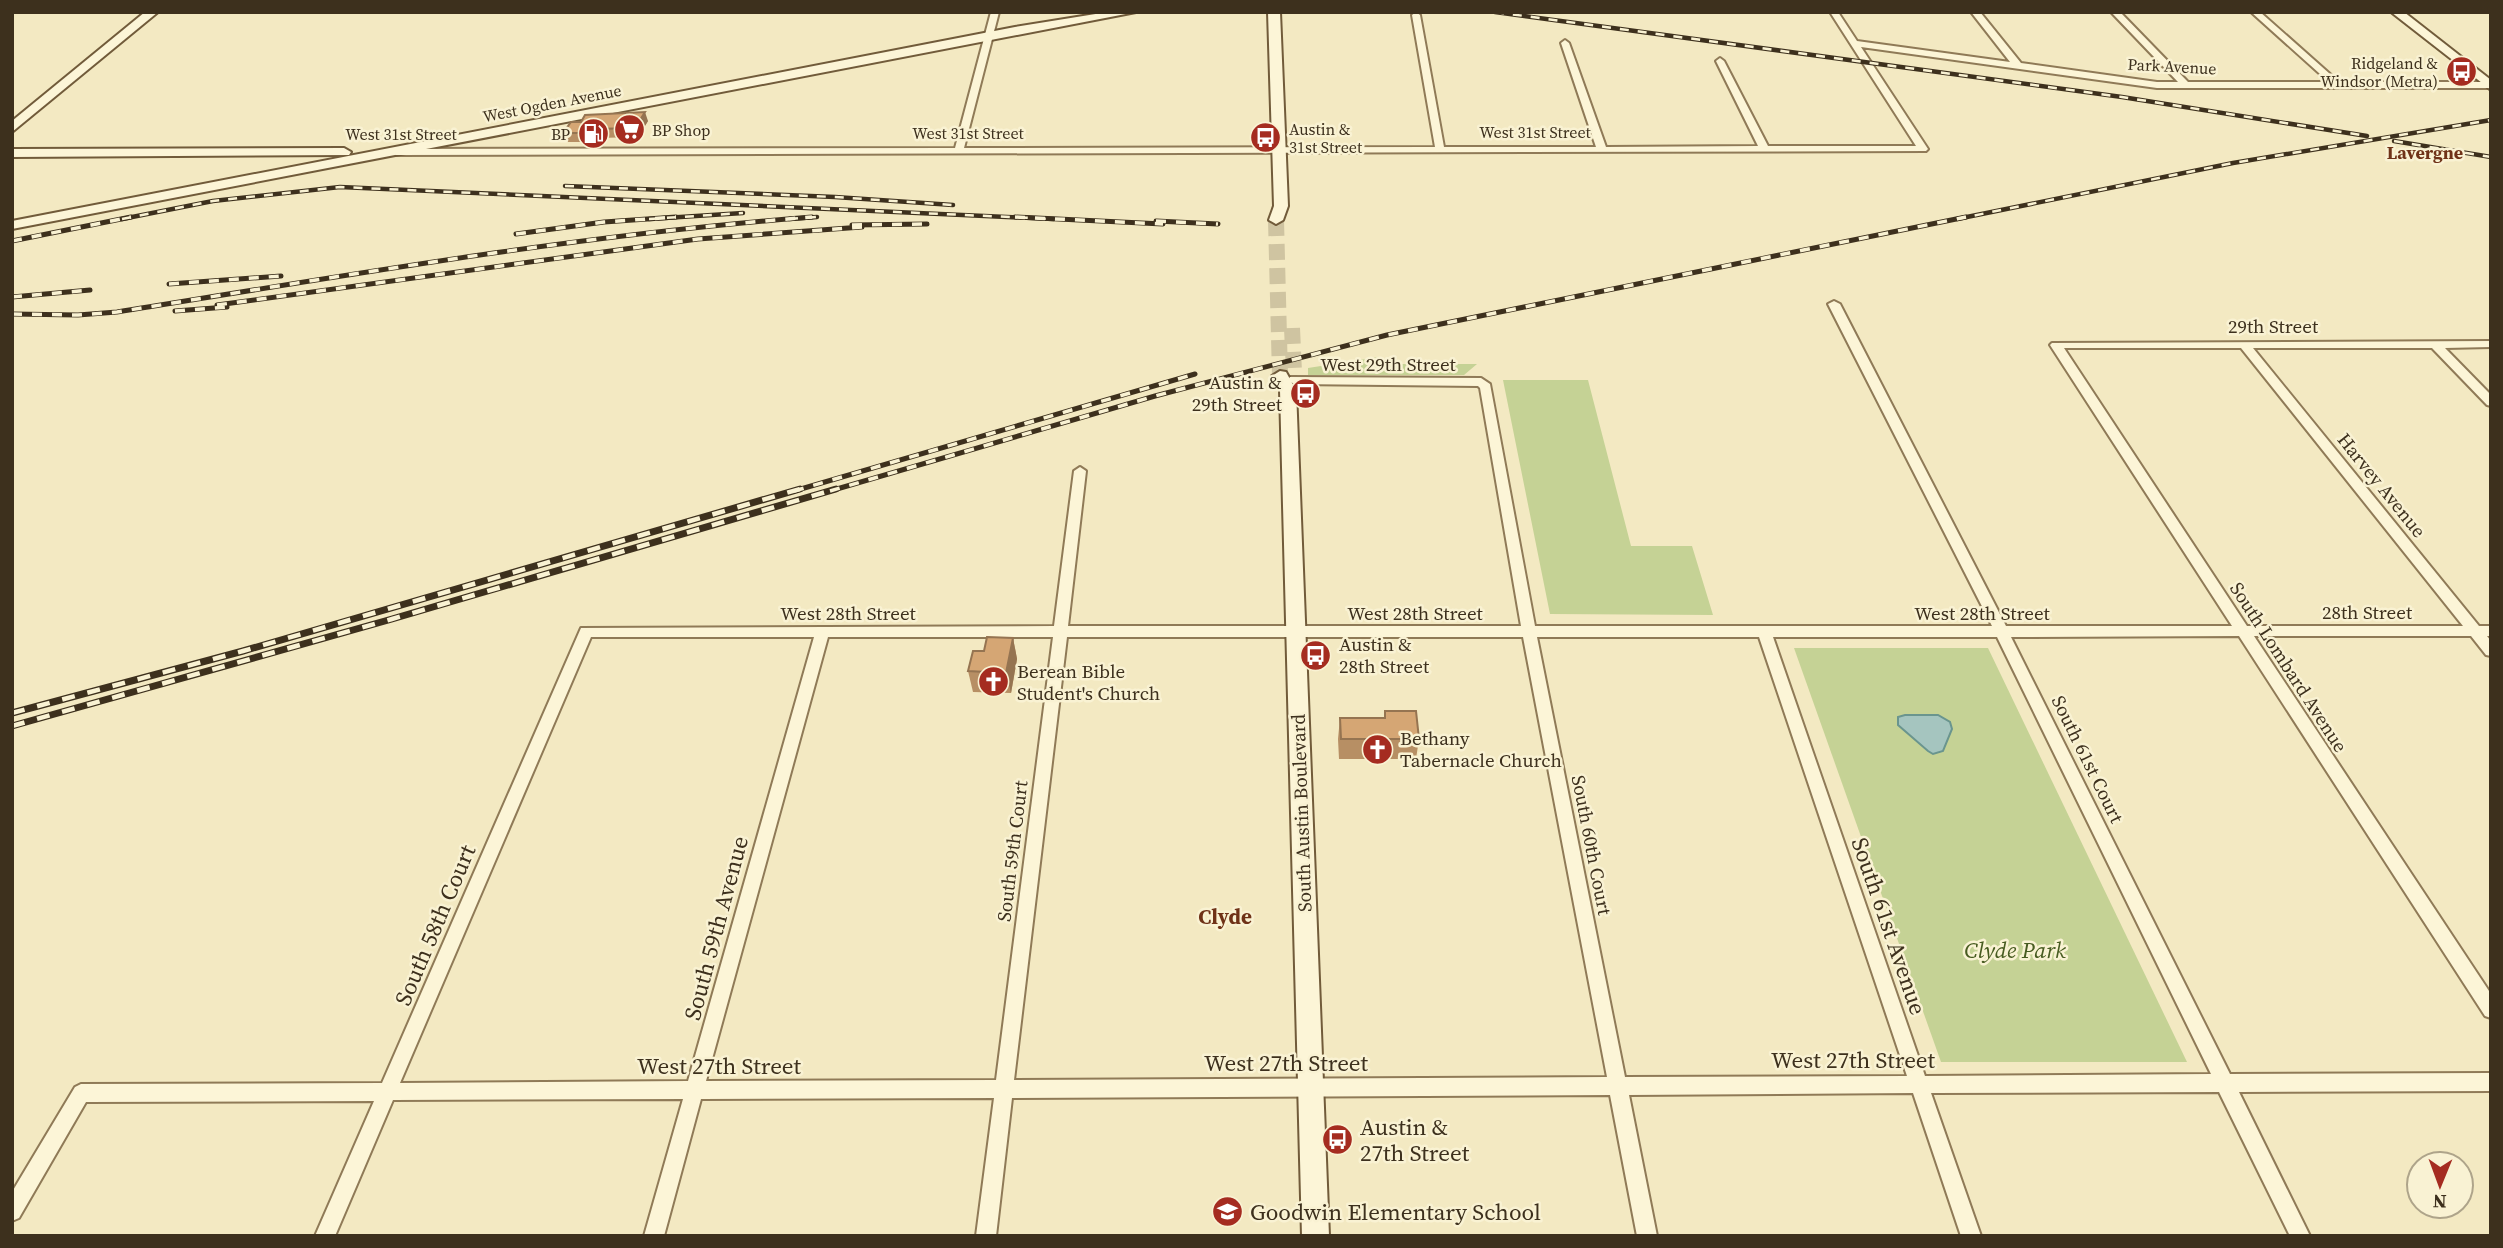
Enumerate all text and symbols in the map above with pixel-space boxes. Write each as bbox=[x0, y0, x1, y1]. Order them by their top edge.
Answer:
place label: Ridgeland & Windsor (Metra) bbox=[2320, 52, 2438, 92]
street label: Park Avenue bbox=[2127, 53, 2217, 79]
bus stop icon: Ridgeland & Windsor (Metra) bbox=[2444, 55, 2478, 89]
street label: West Ogden Avenue bbox=[481, 79, 623, 127]
supermarket icon: BP Shop bbox=[612, 113, 646, 147]
fuel station icon: BP bbox=[576, 117, 610, 151]
place label: Austin & 31st Street bbox=[1289, 118, 1363, 158]
place label: BP Shop bbox=[652, 119, 710, 141]
bus stop icon: Austin & 31st Street bbox=[1249, 121, 1283, 155]
street label: West 31st Street bbox=[1479, 121, 1592, 143]
street label: West 31st Street bbox=[912, 122, 1025, 144]
street label: West 31st Street bbox=[345, 123, 458, 145]
place label: BP bbox=[551, 123, 571, 145]
district label: Lavergne bbox=[2387, 140, 2463, 165]
street label: 29th Street bbox=[2228, 313, 2319, 339]
street label: West 29th Street bbox=[1320, 351, 1457, 377]
place label: Austin & 29th Street bbox=[1192, 369, 1283, 417]
bus stop icon: Austin & 29th Street bbox=[1288, 376, 1322, 410]
street label: Harvey Avenue bbox=[2332, 427, 2432, 543]
street label: South Lombard Avenue bbox=[2224, 577, 2354, 757]
street label: 28th Street bbox=[2322, 599, 2413, 625]
street label: West 28th Street bbox=[780, 600, 917, 626]
street label: West 28th Street bbox=[1347, 600, 1484, 626]
street label: West 28th Street bbox=[1914, 600, 2051, 626]
place label: Austin & 28th Street bbox=[1339, 631, 1430, 679]
bus stop icon: Austin & 28th Street bbox=[1299, 638, 1333, 672]
place label: Berean Bible Student's Church bbox=[1017, 658, 1160, 706]
church icon: Berean Bible Student's Church bbox=[977, 665, 1011, 699]
street label: South 61st Court bbox=[2046, 691, 2130, 828]
street label: South Austin Boulevard bbox=[1285, 713, 1317, 913]
place label: Bethany Tabernacle Church bbox=[1400, 725, 1562, 773]
church icon: Bethany Tabernacle Church bbox=[1360, 732, 1394, 766]
street label: South 60th Court bbox=[1566, 773, 1618, 918]
street label: South 59th Court bbox=[990, 778, 1034, 923]
street label: South 59th Avenue bbox=[676, 832, 756, 1024]
street label: South 61st Avenue bbox=[1844, 833, 1934, 1019]
street label: South 58th Court bbox=[387, 839, 484, 1010]
district label: Clyde bbox=[1198, 902, 1252, 931]
park label: Clyde Park bbox=[1964, 934, 2066, 966]
street label: West 27th Street bbox=[1771, 1044, 1936, 1076]
street label: West 27th Street bbox=[1204, 1047, 1369, 1079]
street label: West 27th Street bbox=[637, 1050, 802, 1082]
place label: Austin & 27th Street bbox=[1360, 1111, 1470, 1169]
bus stop icon: Austin & 27th Street bbox=[1320, 1123, 1354, 1157]
north arrow bbox=[2405, 1150, 2475, 1220]
text: N bbox=[2432, 1189, 2447, 1215]
school or university icon: Goodwin Elementary School bbox=[1210, 1195, 1244, 1229]
place label: Goodwin Elementary School bbox=[1250, 1196, 1541, 1228]

